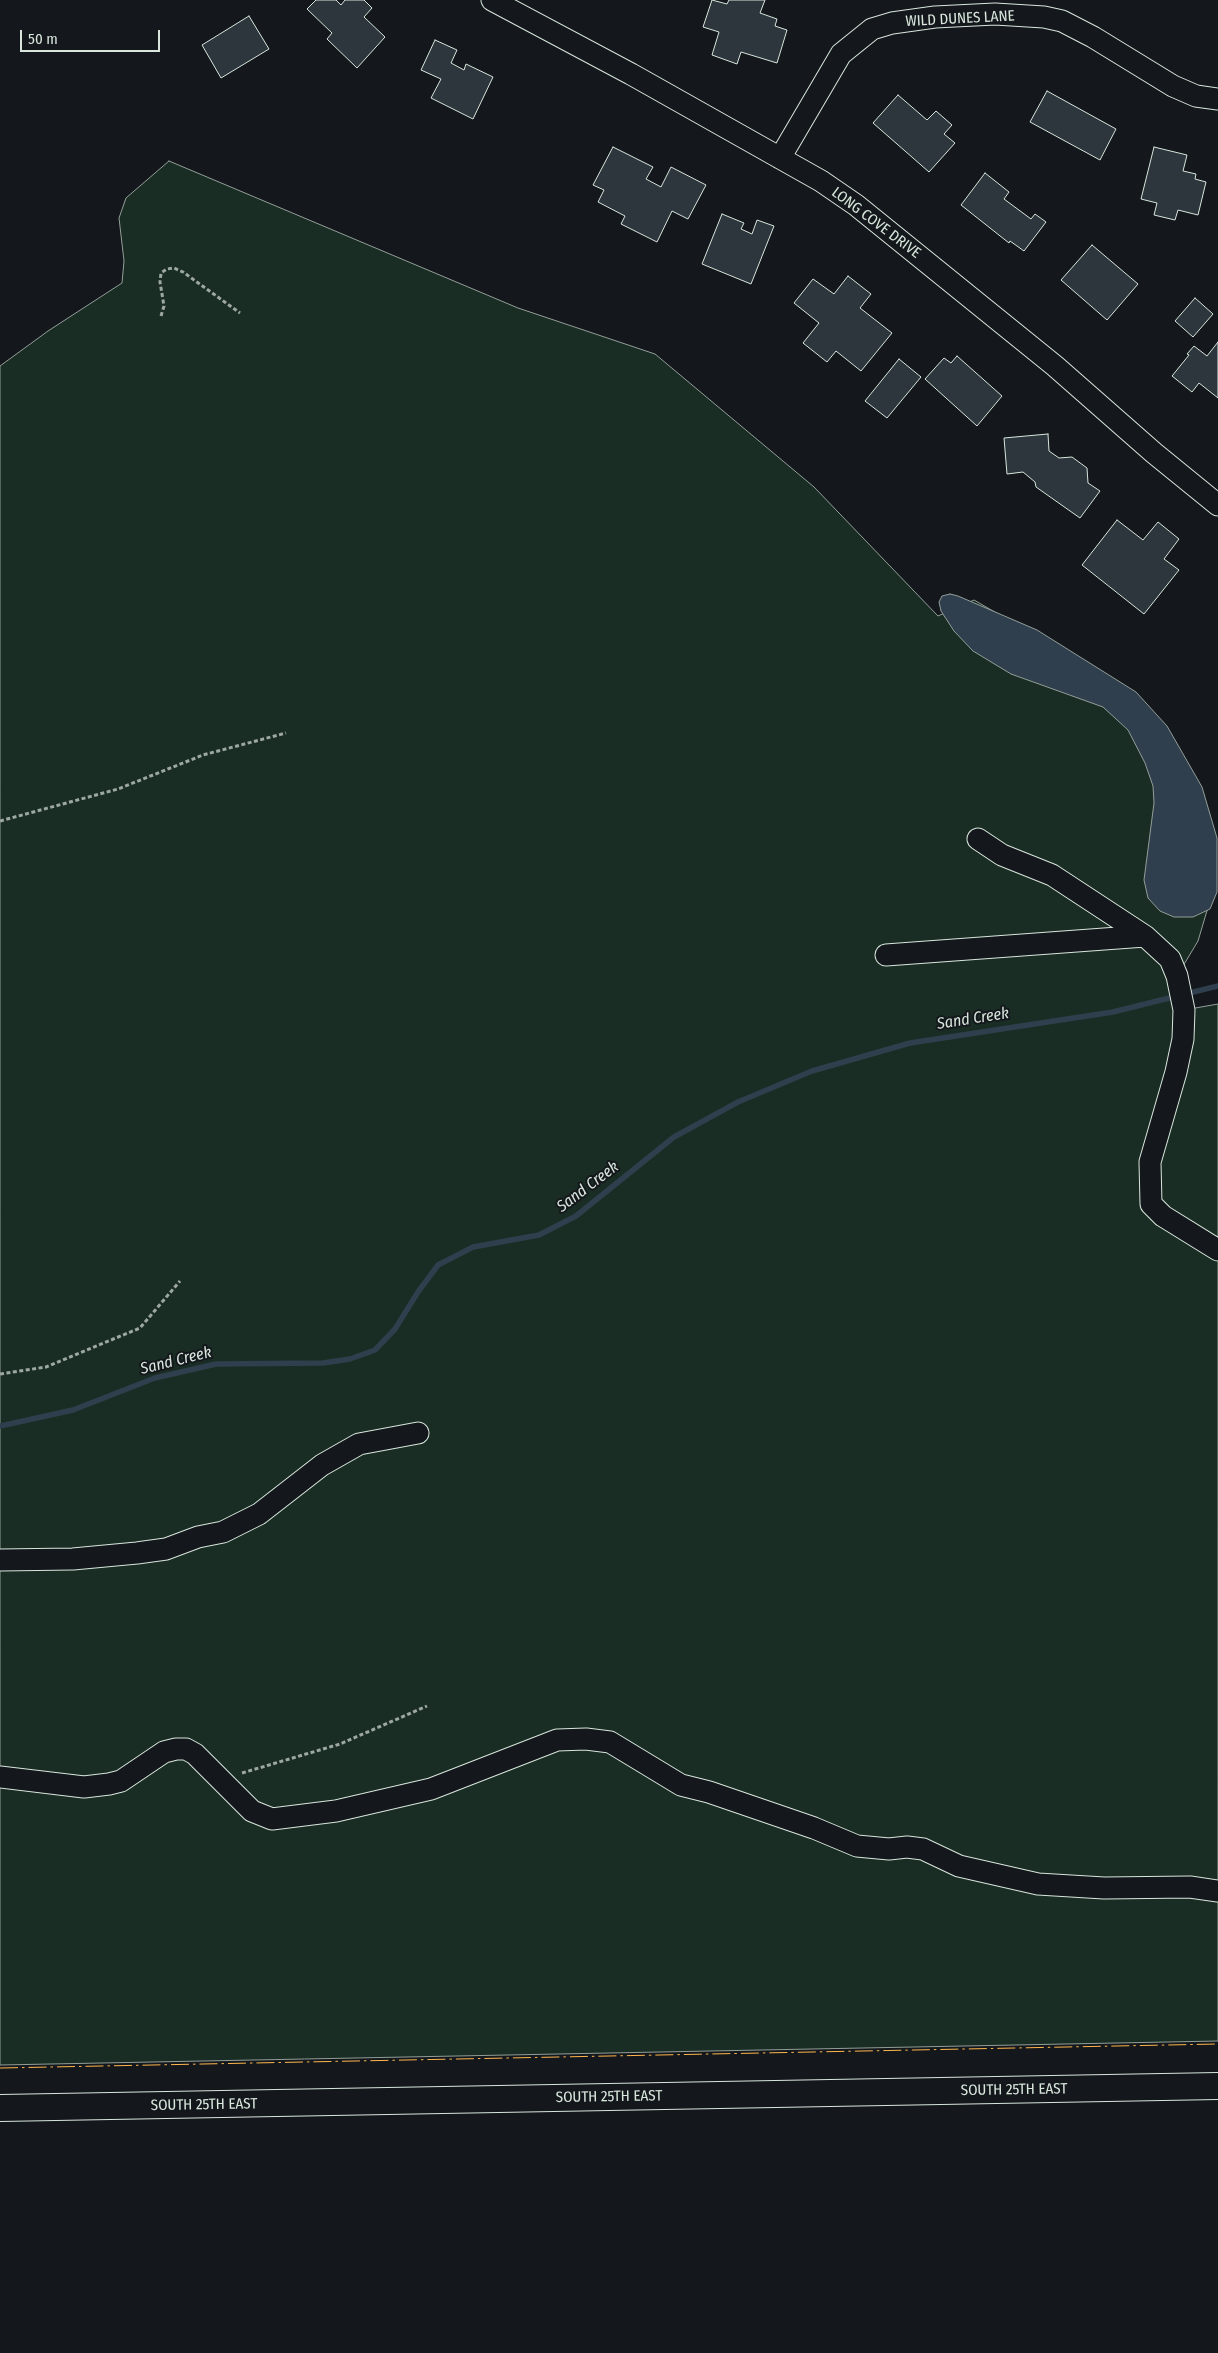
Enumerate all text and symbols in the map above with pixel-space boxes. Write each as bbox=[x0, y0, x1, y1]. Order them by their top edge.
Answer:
street label: WILD DUNES LANE bbox=[905, 7, 1015, 31]
scale bar bbox=[22, 20, 162, 52]
text: 50 m bbox=[28, 30, 58, 48]
street label: LONG COVE DRIVE bbox=[828, 184, 924, 262]
water label: Sand Creek bbox=[936, 1004, 1010, 1034]
water label: Sand Creek bbox=[553, 1157, 623, 1217]
water label: Sand Creek bbox=[138, 1343, 214, 1379]
street label: SOUTH 25TH EAST bbox=[961, 2080, 1067, 2100]
street label: SOUTH 25TH EAST bbox=[556, 2087, 662, 2107]
street label: SOUTH 25TH EAST bbox=[151, 2095, 257, 2115]

